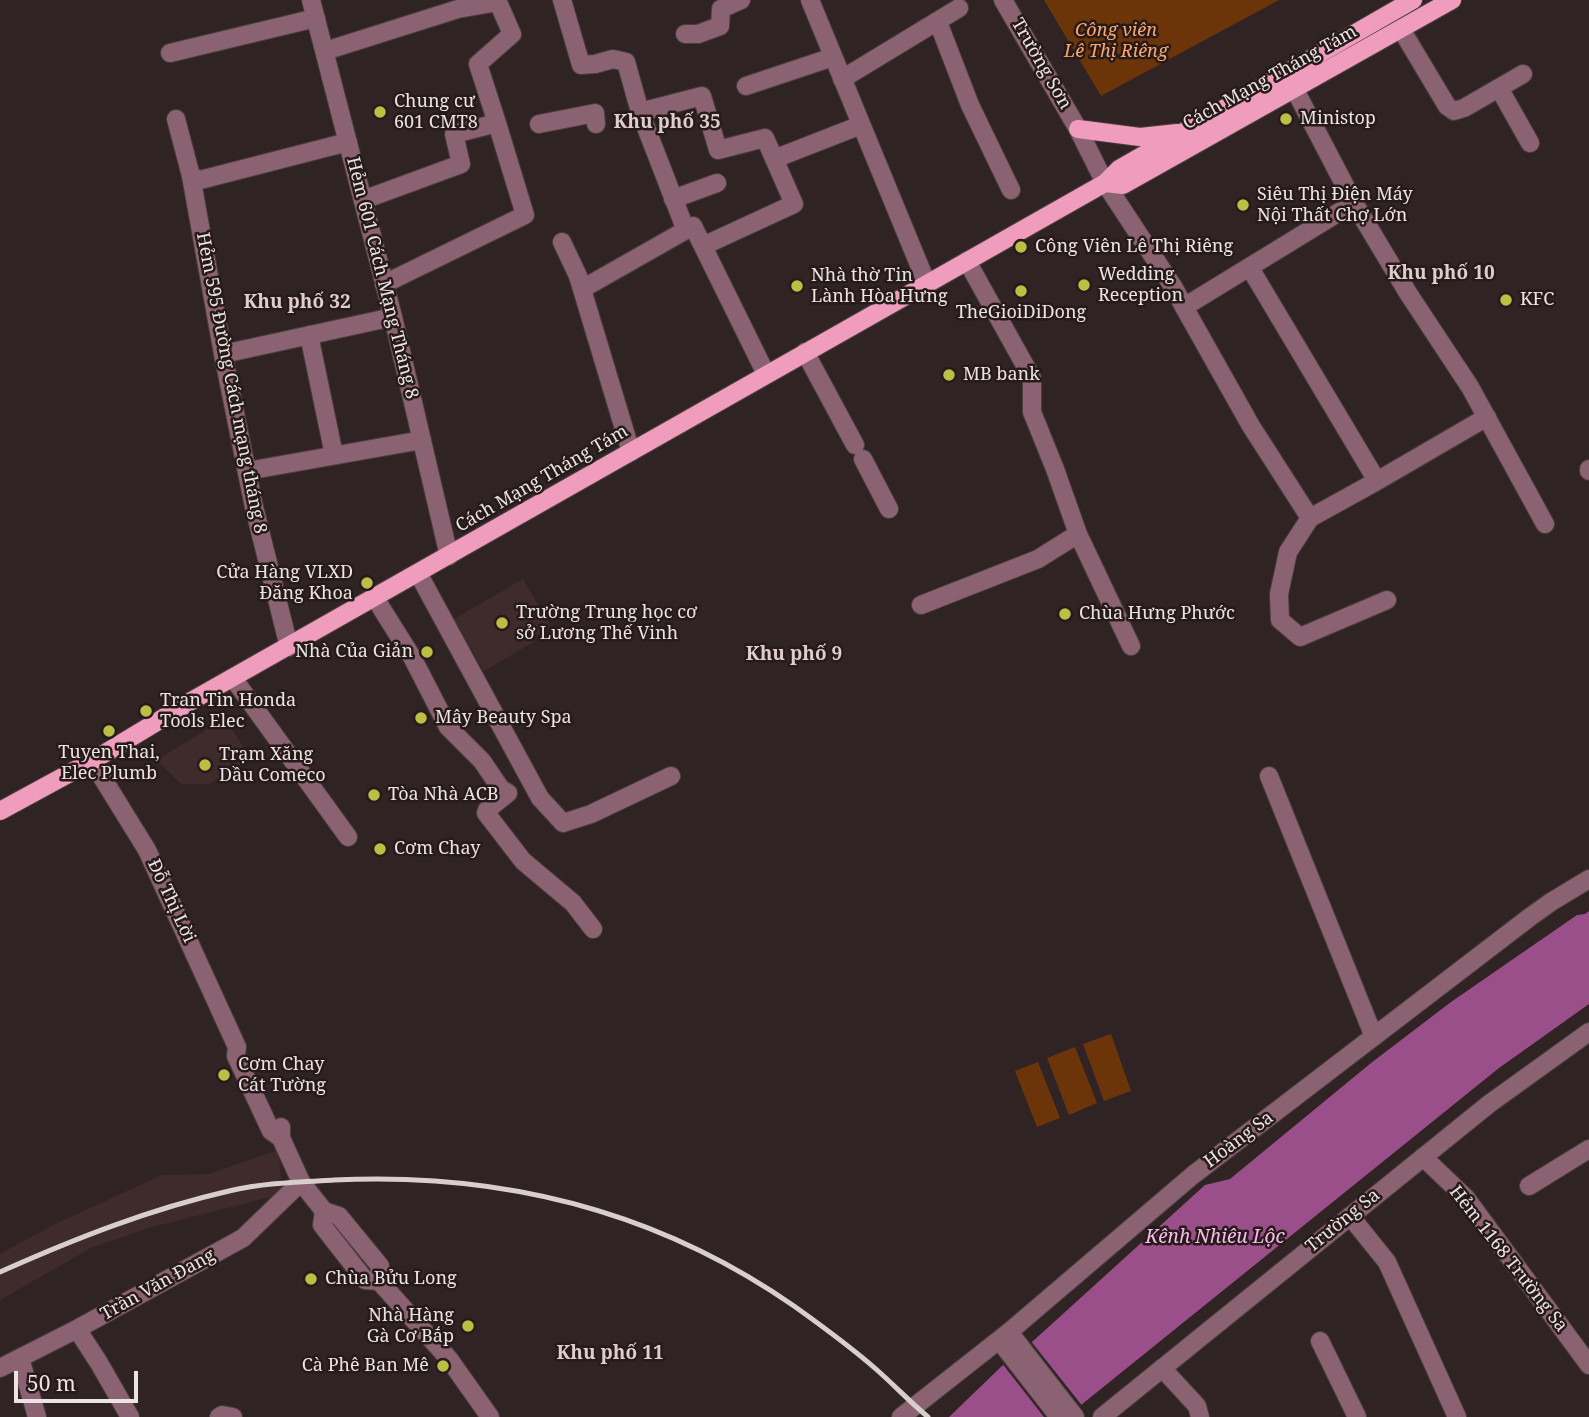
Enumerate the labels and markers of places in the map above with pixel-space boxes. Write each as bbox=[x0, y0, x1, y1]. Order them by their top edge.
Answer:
place label: Chung cư 601 CMT8 bbox=[394, 91, 478, 134]
marker: Chung cư 601 CMT8 bbox=[372, 104, 388, 120]
place label: Ministop bbox=[1300, 108, 1376, 130]
marker: Ministop bbox=[1278, 111, 1294, 127]
place label: Siêu Thị Điện Máy Nội Thất Chợ Lớn bbox=[1257, 184, 1413, 227]
marker: Siêu Thị Điện Máy Nội Thất Chợ Lớn bbox=[1235, 197, 1251, 213]
place label: Công Viên Lê Thị Riêng bbox=[1035, 236, 1233, 258]
marker: Công Viên Lê Thị Riêng bbox=[1013, 239, 1029, 255]
place label: Wedding Reception bbox=[1098, 264, 1183, 306]
place label: Nhà thờ Tin Lành Hòa Hưng bbox=[811, 265, 948, 308]
marker: Wedding Reception bbox=[1076, 277, 1092, 293]
marker: Nhà thờ Tin Lành Hòa Hưng bbox=[789, 278, 805, 294]
marker: TheGioiDiDong bbox=[1013, 283, 1029, 299]
place label: KFC bbox=[1520, 289, 1554, 311]
marker: KFC bbox=[1498, 292, 1514, 308]
place label: TheGioiDiDong bbox=[956, 302, 1086, 324]
place label: MB bank bbox=[963, 364, 1040, 386]
marker: MB bank bbox=[941, 367, 957, 383]
place label: Cửa Hàng VLXD Đăng Khoa bbox=[216, 562, 353, 604]
marker: Cửa Hàng VLXD Đăng Khoa bbox=[359, 575, 375, 591]
place label: Trường Trung học cơ sở Lương Thế Vinh bbox=[516, 602, 697, 644]
place label: Chùa Hưng Phước bbox=[1079, 603, 1235, 625]
marker: Chùa Hưng Phước bbox=[1057, 606, 1073, 622]
marker: Trường Trung học cơ sở Lương Thế Vinh bbox=[494, 615, 510, 631]
place label: Nhà Của Giản bbox=[295, 641, 413, 663]
marker: Nhà Của Giản bbox=[419, 644, 435, 660]
place label: Tran Tin Honda Tools Elec bbox=[160, 690, 296, 732]
marker: Tran Tin Honda Tools Elec bbox=[138, 703, 154, 719]
place label: Mây Beauty Spa bbox=[435, 707, 572, 729]
marker: Mây Beauty Spa bbox=[413, 710, 429, 726]
marker: Tuyen Thai, Elec Plumb bbox=[101, 723, 117, 739]
place label: Tuyen Thai, Elec Plumb bbox=[58, 742, 160, 784]
place label: Trạm Xăng Dầu Comeco bbox=[219, 744, 326, 786]
marker: Trạm Xăng Dầu Comeco bbox=[197, 757, 213, 773]
place label: Tòa Nhà ACB bbox=[388, 784, 498, 806]
marker: Tòa Nhà ACB bbox=[366, 787, 382, 803]
place label: Cơm Chay bbox=[394, 838, 480, 860]
marker: Cơm Chay bbox=[372, 841, 388, 857]
place label: Cơm Chay Cát Tường bbox=[238, 1054, 326, 1096]
marker: Cơm Chay Cát Tường bbox=[216, 1067, 232, 1083]
place label: Chùa Bửu Long bbox=[325, 1268, 457, 1290]
marker: Chùa Bửu Long bbox=[303, 1271, 319, 1287]
place label: Nhà Hàng Gà Cơ Bắp bbox=[367, 1305, 454, 1348]
marker: Nhà Hàng Gà Cơ Bắp bbox=[460, 1318, 476, 1334]
place label: Cà Phê Ban Mê bbox=[302, 1355, 429, 1377]
marker: Cà Phê Ban Mê bbox=[435, 1358, 451, 1374]

